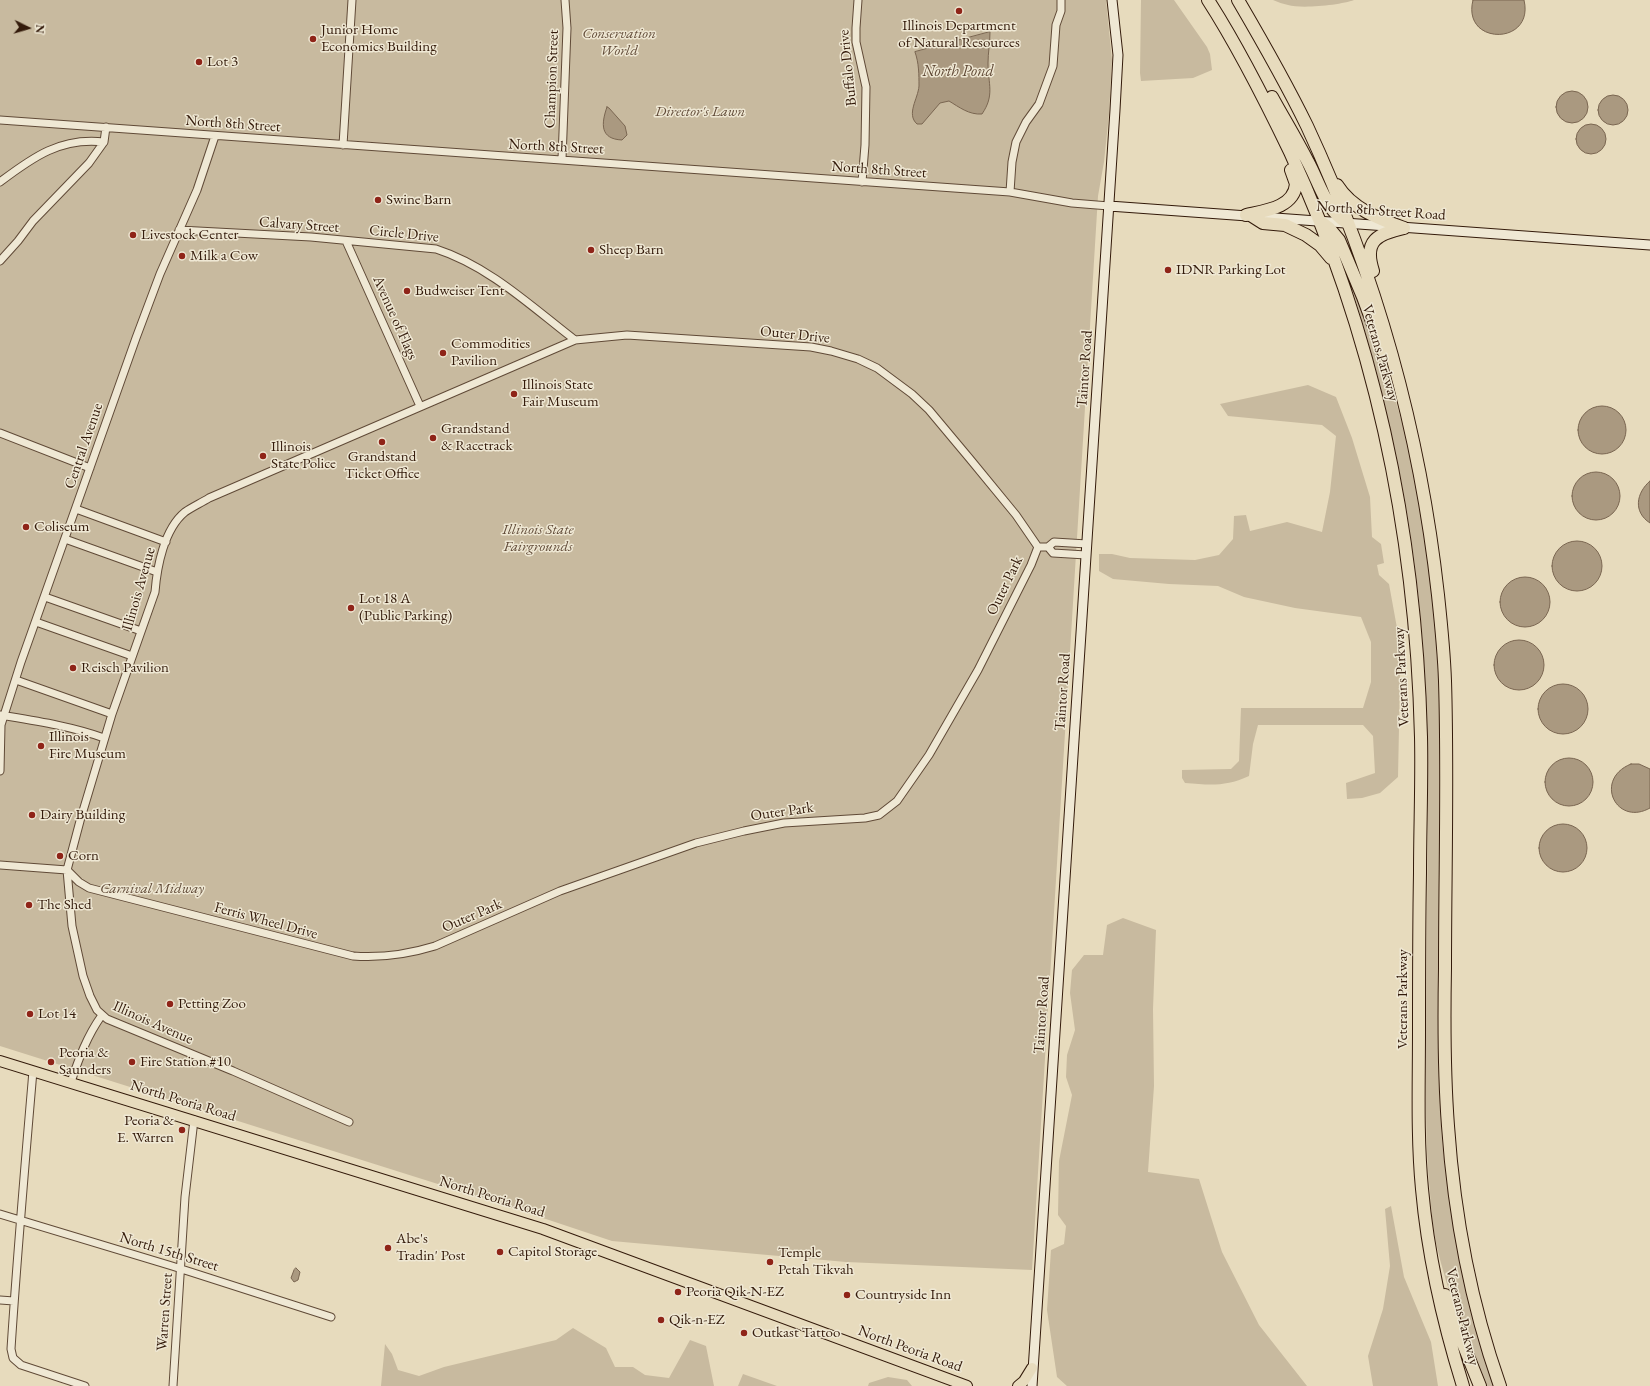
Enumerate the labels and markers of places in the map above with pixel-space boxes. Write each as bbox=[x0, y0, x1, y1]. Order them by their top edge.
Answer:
marker: Illinois Department of Natural Resources bbox=[954, 6, 964, 16]
place label: Illinois Department of Natural Resources bbox=[898, 17, 1020, 52]
place label: Junior Home Economics Building bbox=[321, 21, 437, 56]
marker: Junior Home Economics Building bbox=[308, 34, 318, 44]
place label: Lot 3 bbox=[207, 53, 238, 71]
marker: Lot 3 bbox=[194, 57, 204, 67]
place label: Swine Barn bbox=[386, 191, 451, 209]
marker: Swine Barn bbox=[373, 195, 383, 205]
place label: Livestock Center bbox=[141, 226, 239, 244]
marker: Livestock Center bbox=[128, 230, 138, 240]
place label: Sheep Barn bbox=[599, 241, 664, 259]
marker: Sheep Barn bbox=[586, 245, 596, 255]
place label: Milk a Cow bbox=[190, 247, 258, 265]
marker: Milk a Cow bbox=[177, 251, 187, 261]
place label: IDNR Parking Lot bbox=[1176, 261, 1286, 279]
marker: IDNR Parking Lot bbox=[1163, 265, 1173, 275]
place label: Budweiser Tent bbox=[415, 282, 504, 300]
marker: Budweiser Tent bbox=[402, 286, 412, 296]
place label: Commodities Pavilion bbox=[451, 335, 530, 370]
marker: Commodities Pavilion bbox=[438, 348, 448, 358]
place label: Illinois State Fair Museum bbox=[522, 376, 599, 411]
marker: Illinois State Fair Museum bbox=[509, 389, 519, 399]
place label: Grandstand & Racetrack bbox=[441, 420, 513, 455]
marker: Grandstand & Racetrack bbox=[428, 433, 438, 443]
marker: Grandstand Ticket Office bbox=[377, 437, 387, 447]
place label: Illinois State Police bbox=[271, 438, 336, 473]
place label: Grandstand Ticket Office bbox=[344, 448, 420, 483]
marker: Illinois State Police bbox=[258, 451, 268, 461]
place label: Coliseum bbox=[34, 518, 89, 536]
marker: Coliseum bbox=[21, 522, 31, 532]
place label: Lot 18 A (Public Parking) bbox=[359, 590, 452, 625]
marker: Lot 18 A (Public Parking) bbox=[346, 603, 356, 613]
place label: Reisch Pavilion bbox=[81, 659, 169, 677]
marker: Reisch Pavilion bbox=[68, 663, 78, 673]
place label: Illinois Fire Museum bbox=[49, 728, 126, 763]
marker: Illinois Fire Museum bbox=[36, 741, 46, 751]
place label: Dairy Building bbox=[40, 806, 125, 824]
marker: Dairy Building bbox=[27, 810, 37, 820]
place label: Corn bbox=[68, 847, 99, 865]
marker: Corn bbox=[55, 851, 65, 861]
place label: The Shed bbox=[37, 896, 92, 914]
marker: The Shed bbox=[24, 900, 34, 910]
place label: Petting Zoo bbox=[178, 995, 246, 1013]
marker: Petting Zoo bbox=[165, 999, 175, 1009]
place label: Lot 14 bbox=[38, 1005, 76, 1023]
marker: Lot 14 bbox=[25, 1009, 35, 1019]
place label: Peoria & Saunders bbox=[59, 1044, 111, 1079]
place label: Fire Station #10 bbox=[140, 1053, 231, 1071]
marker: Peoria & Saunders bbox=[46, 1057, 56, 1067]
marker: Fire Station #10 bbox=[127, 1057, 137, 1067]
place label: Peoria & E. Warren bbox=[117, 1112, 174, 1147]
marker: Peoria & E. Warren bbox=[177, 1125, 187, 1135]
place label: Abe's Tradin' Post bbox=[396, 1230, 465, 1265]
marker: Abe's Tradin' Post bbox=[383, 1243, 393, 1253]
place label: Capitol Storage bbox=[508, 1243, 597, 1261]
place label: Temple Petah Tikvah bbox=[778, 1244, 854, 1279]
marker: Capitol Storage bbox=[495, 1247, 505, 1257]
marker: Temple Petah Tikvah bbox=[765, 1257, 775, 1267]
place label: Peoria Qik-N-EZ bbox=[686, 1283, 784, 1301]
place label: Countryside Inn bbox=[855, 1286, 951, 1304]
marker: Peoria Qik-N-EZ bbox=[673, 1287, 683, 1297]
marker: Countryside Inn bbox=[842, 1290, 852, 1300]
place label: Qik-n-EZ bbox=[669, 1311, 725, 1329]
marker: Qik-n-EZ bbox=[656, 1315, 666, 1325]
place label: Outkast Tattoo bbox=[752, 1324, 840, 1342]
marker: Outkast Tattoo bbox=[739, 1328, 749, 1338]

